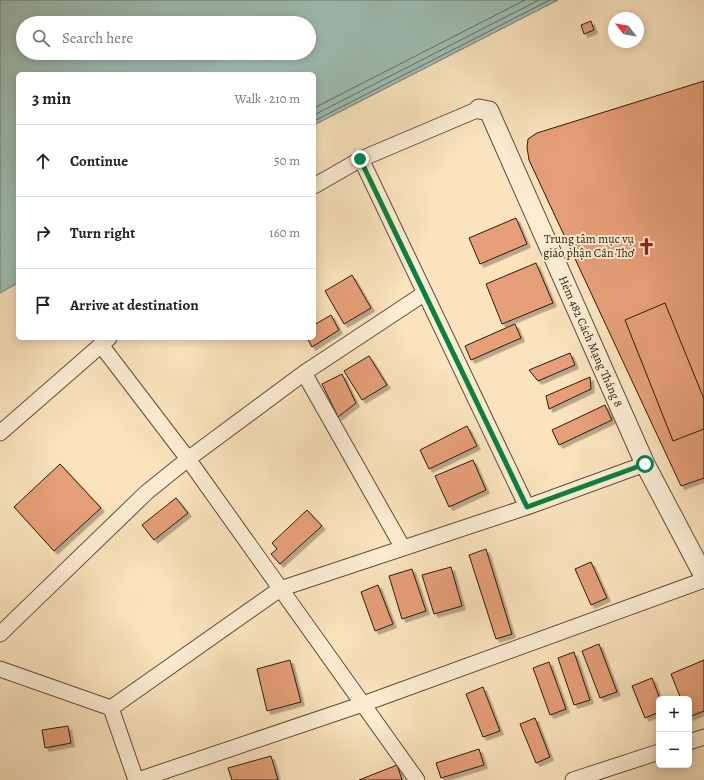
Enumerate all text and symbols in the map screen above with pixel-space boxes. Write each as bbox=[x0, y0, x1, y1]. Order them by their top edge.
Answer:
north arrow bbox=[608, 12, 644, 48]
search box bbox=[16, 16, 316, 60]
icon: search bbox=[30, 27, 52, 49]
text: Search here bbox=[62, 28, 133, 48]
text: 3 min bbox=[32, 87, 71, 110]
text: Walk · 210 m bbox=[235, 90, 300, 107]
icon: ahead bbox=[32, 150, 54, 172]
route end bbox=[351, 150, 369, 168]
text: Continue bbox=[70, 151, 128, 171]
text: 50 m bbox=[274, 152, 300, 169]
icon: right bbox=[32, 222, 54, 244]
text: Turn right bbox=[70, 223, 135, 243]
text: 160 m bbox=[269, 224, 300, 241]
place label: Trung tâm mục vụ giáo phận Cần Thơ bbox=[543, 231, 635, 261]
church icon: Trung tâm mục vụ giáo phận Cần Thơ bbox=[637, 236, 657, 256]
street label: Hẻm 482 Cách Mạng Tháng 8 bbox=[555, 273, 627, 410]
icon: arrive bbox=[32, 294, 54, 316]
text: Arrive at destination bbox=[70, 295, 199, 315]
route start bbox=[636, 455, 654, 473]
map controls bbox=[656, 696, 692, 768]
button: + bbox=[656, 696, 692, 732]
button: − bbox=[656, 732, 692, 768]

